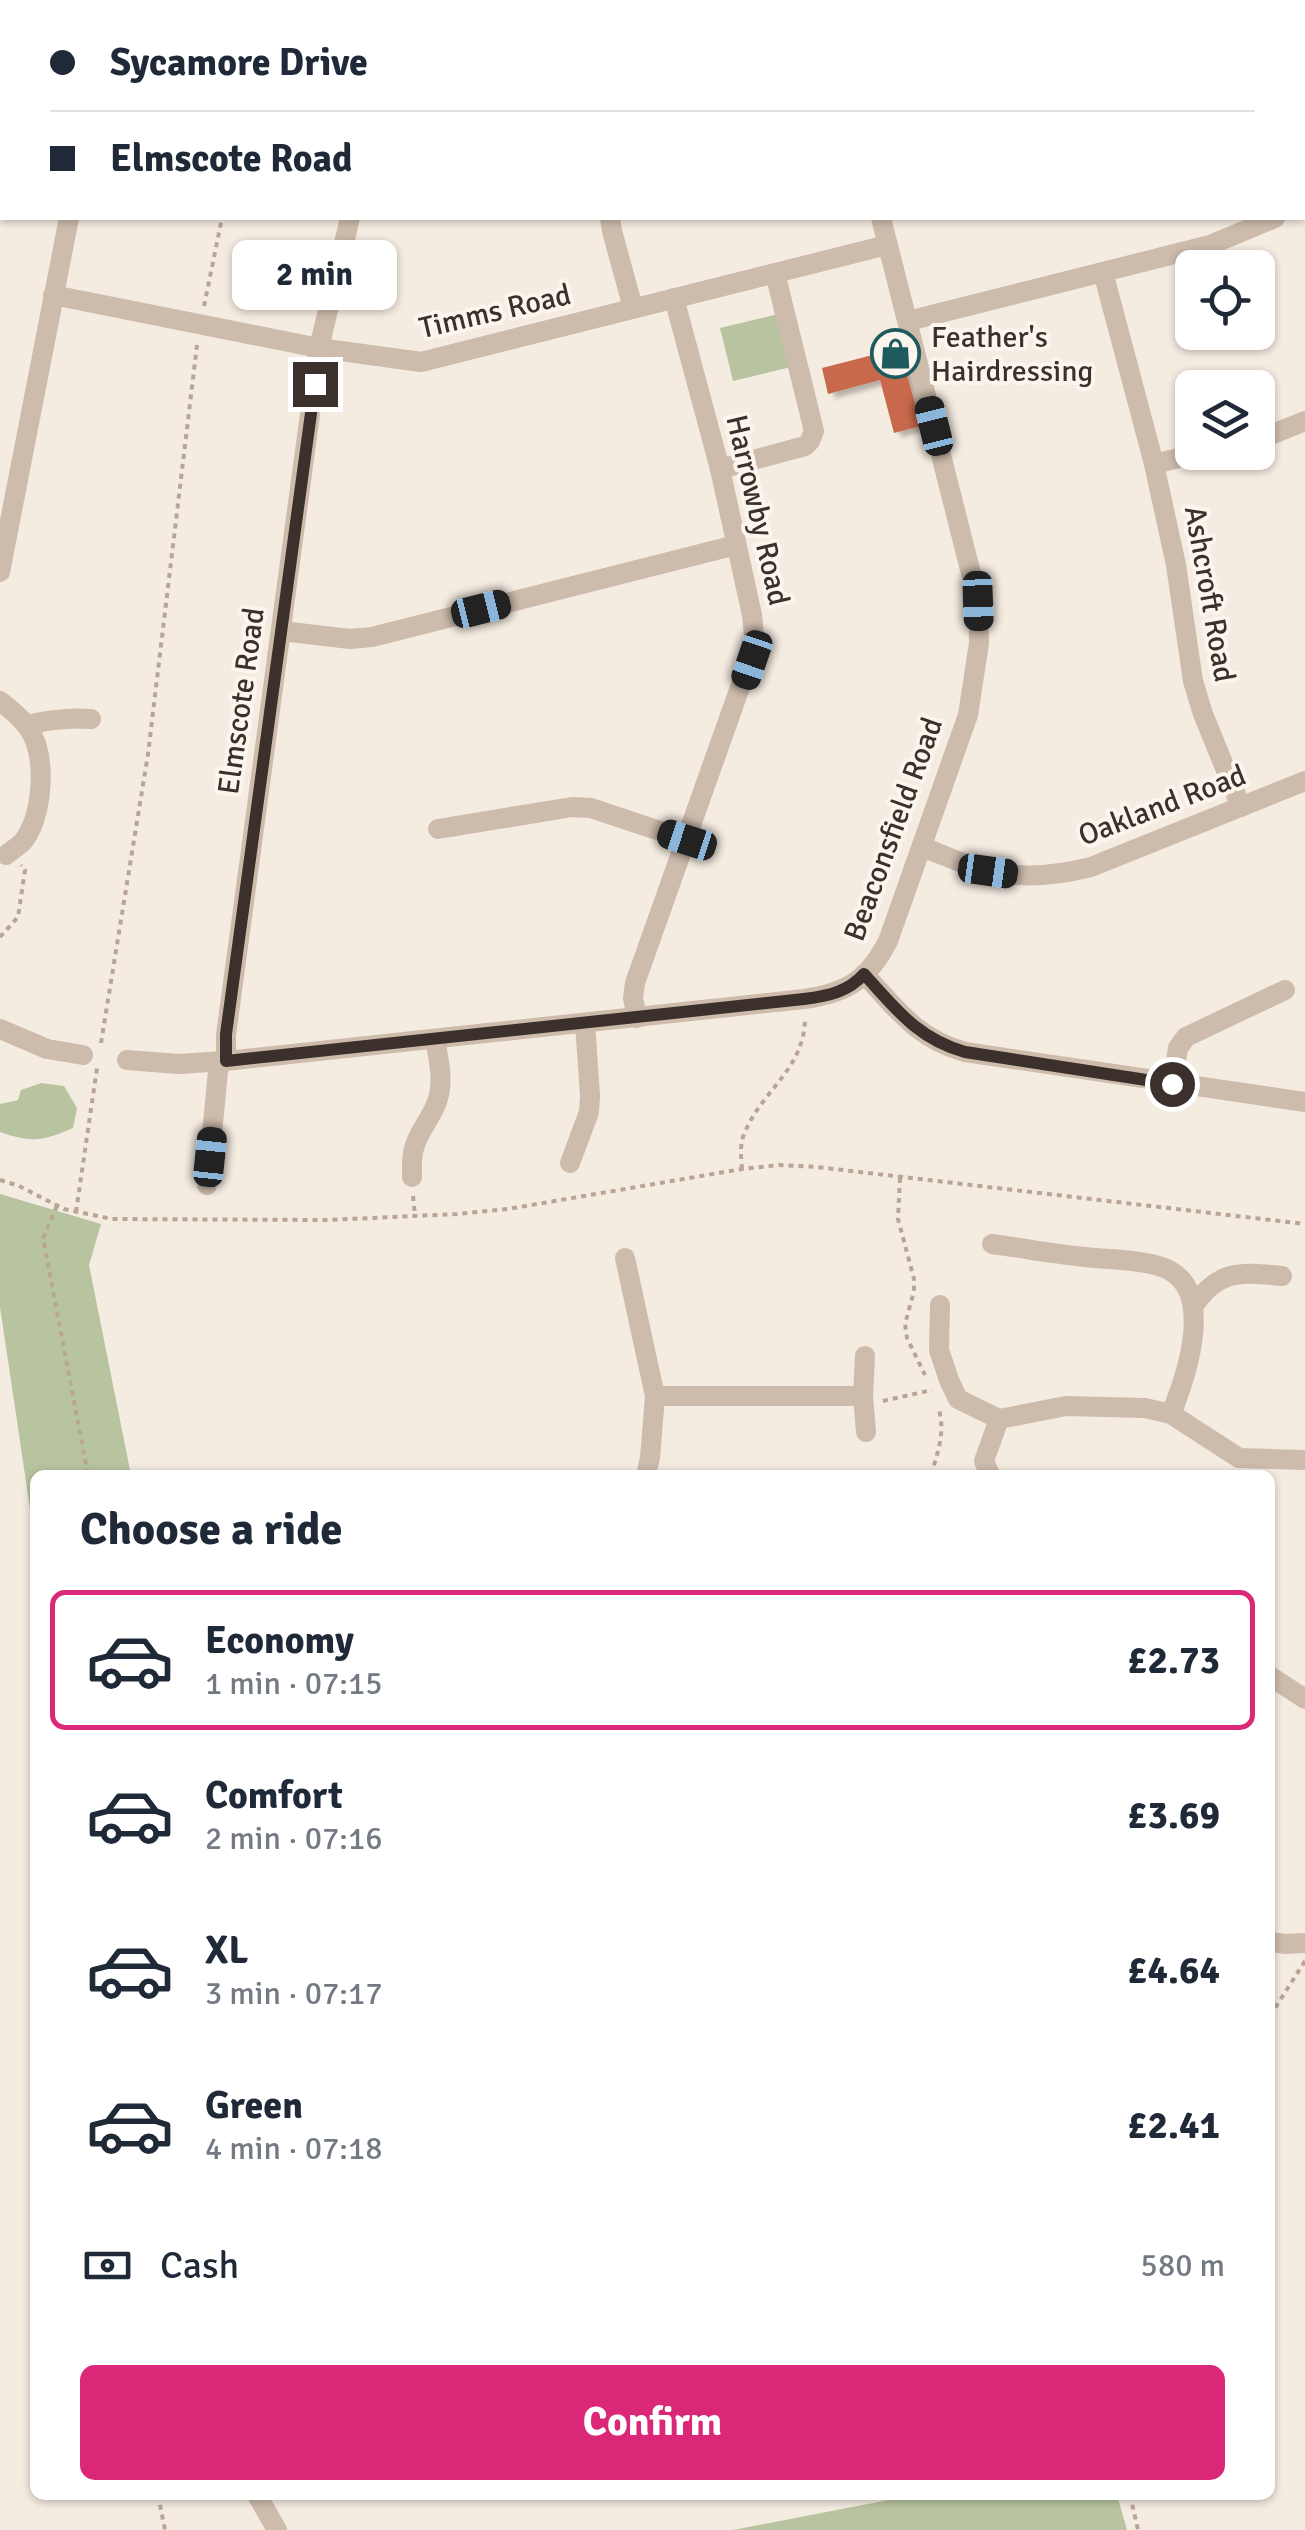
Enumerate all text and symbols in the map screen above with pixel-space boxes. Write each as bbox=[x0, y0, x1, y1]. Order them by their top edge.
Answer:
text: Sycamore Drive bbox=[110, 39, 368, 86]
text: Elmscote Road bbox=[110, 135, 352, 182]
callout: 2 min bbox=[232, 239, 398, 309]
map controls bbox=[1175, 250, 1275, 470]
button: locate bbox=[1175, 250, 1275, 350]
text: 2 min bbox=[276, 255, 353, 294]
street label: Timms Road bbox=[416, 276, 575, 347]
place label: Feather's Hairdressing bbox=[931, 319, 1093, 390]
shop icon: Feather's Hairdressing bbox=[870, 328, 922, 380]
route end bbox=[293, 362, 338, 407]
button: layers bbox=[1175, 370, 1275, 470]
car bbox=[912, 393, 956, 459]
street label: Harrowby Road bbox=[718, 411, 797, 609]
street label: Ashcroft Road bbox=[1176, 503, 1243, 685]
car bbox=[962, 570, 994, 632]
car bbox=[448, 587, 514, 631]
street label: Elmscote Road bbox=[210, 605, 273, 797]
car bbox=[728, 627, 776, 693]
street label: Beaconsfield Road bbox=[836, 712, 951, 946]
street label: Oakland Road bbox=[1073, 757, 1251, 854]
car bbox=[654, 816, 720, 864]
car bbox=[956, 852, 1020, 890]
route start bbox=[1150, 1062, 1195, 1107]
car bbox=[192, 1126, 228, 1188]
text: Choose a ride bbox=[80, 1502, 343, 1557]
icon: car bbox=[85, 1615, 175, 1705]
text: Economy bbox=[205, 1617, 354, 1664]
text: £2.73 bbox=[1127, 1637, 1220, 1684]
text: 1 min · 07:15 bbox=[205, 1664, 383, 1703]
icon: car bbox=[85, 1770, 175, 1860]
text: Comfort bbox=[205, 1772, 343, 1819]
text: £3.69 bbox=[1127, 1792, 1220, 1839]
text: 2 min · 07:16 bbox=[205, 1819, 383, 1858]
icon: car bbox=[85, 1925, 175, 2015]
text: XL bbox=[205, 1927, 248, 1974]
text: £4.64 bbox=[1127, 1947, 1220, 1994]
text: 3 min · 07:17 bbox=[205, 1974, 383, 2013]
icon: car bbox=[85, 2080, 175, 2170]
text: Green bbox=[205, 2082, 303, 2129]
text: £2.41 bbox=[1127, 2102, 1220, 2149]
text: 4 min · 07:18 bbox=[205, 2129, 383, 2168]
icon: cash bbox=[80, 2238, 135, 2293]
text: Cash bbox=[160, 2242, 239, 2289]
text: 580 m bbox=[1141, 2246, 1225, 2285]
button: Confirm bbox=[80, 2365, 1225, 2480]

